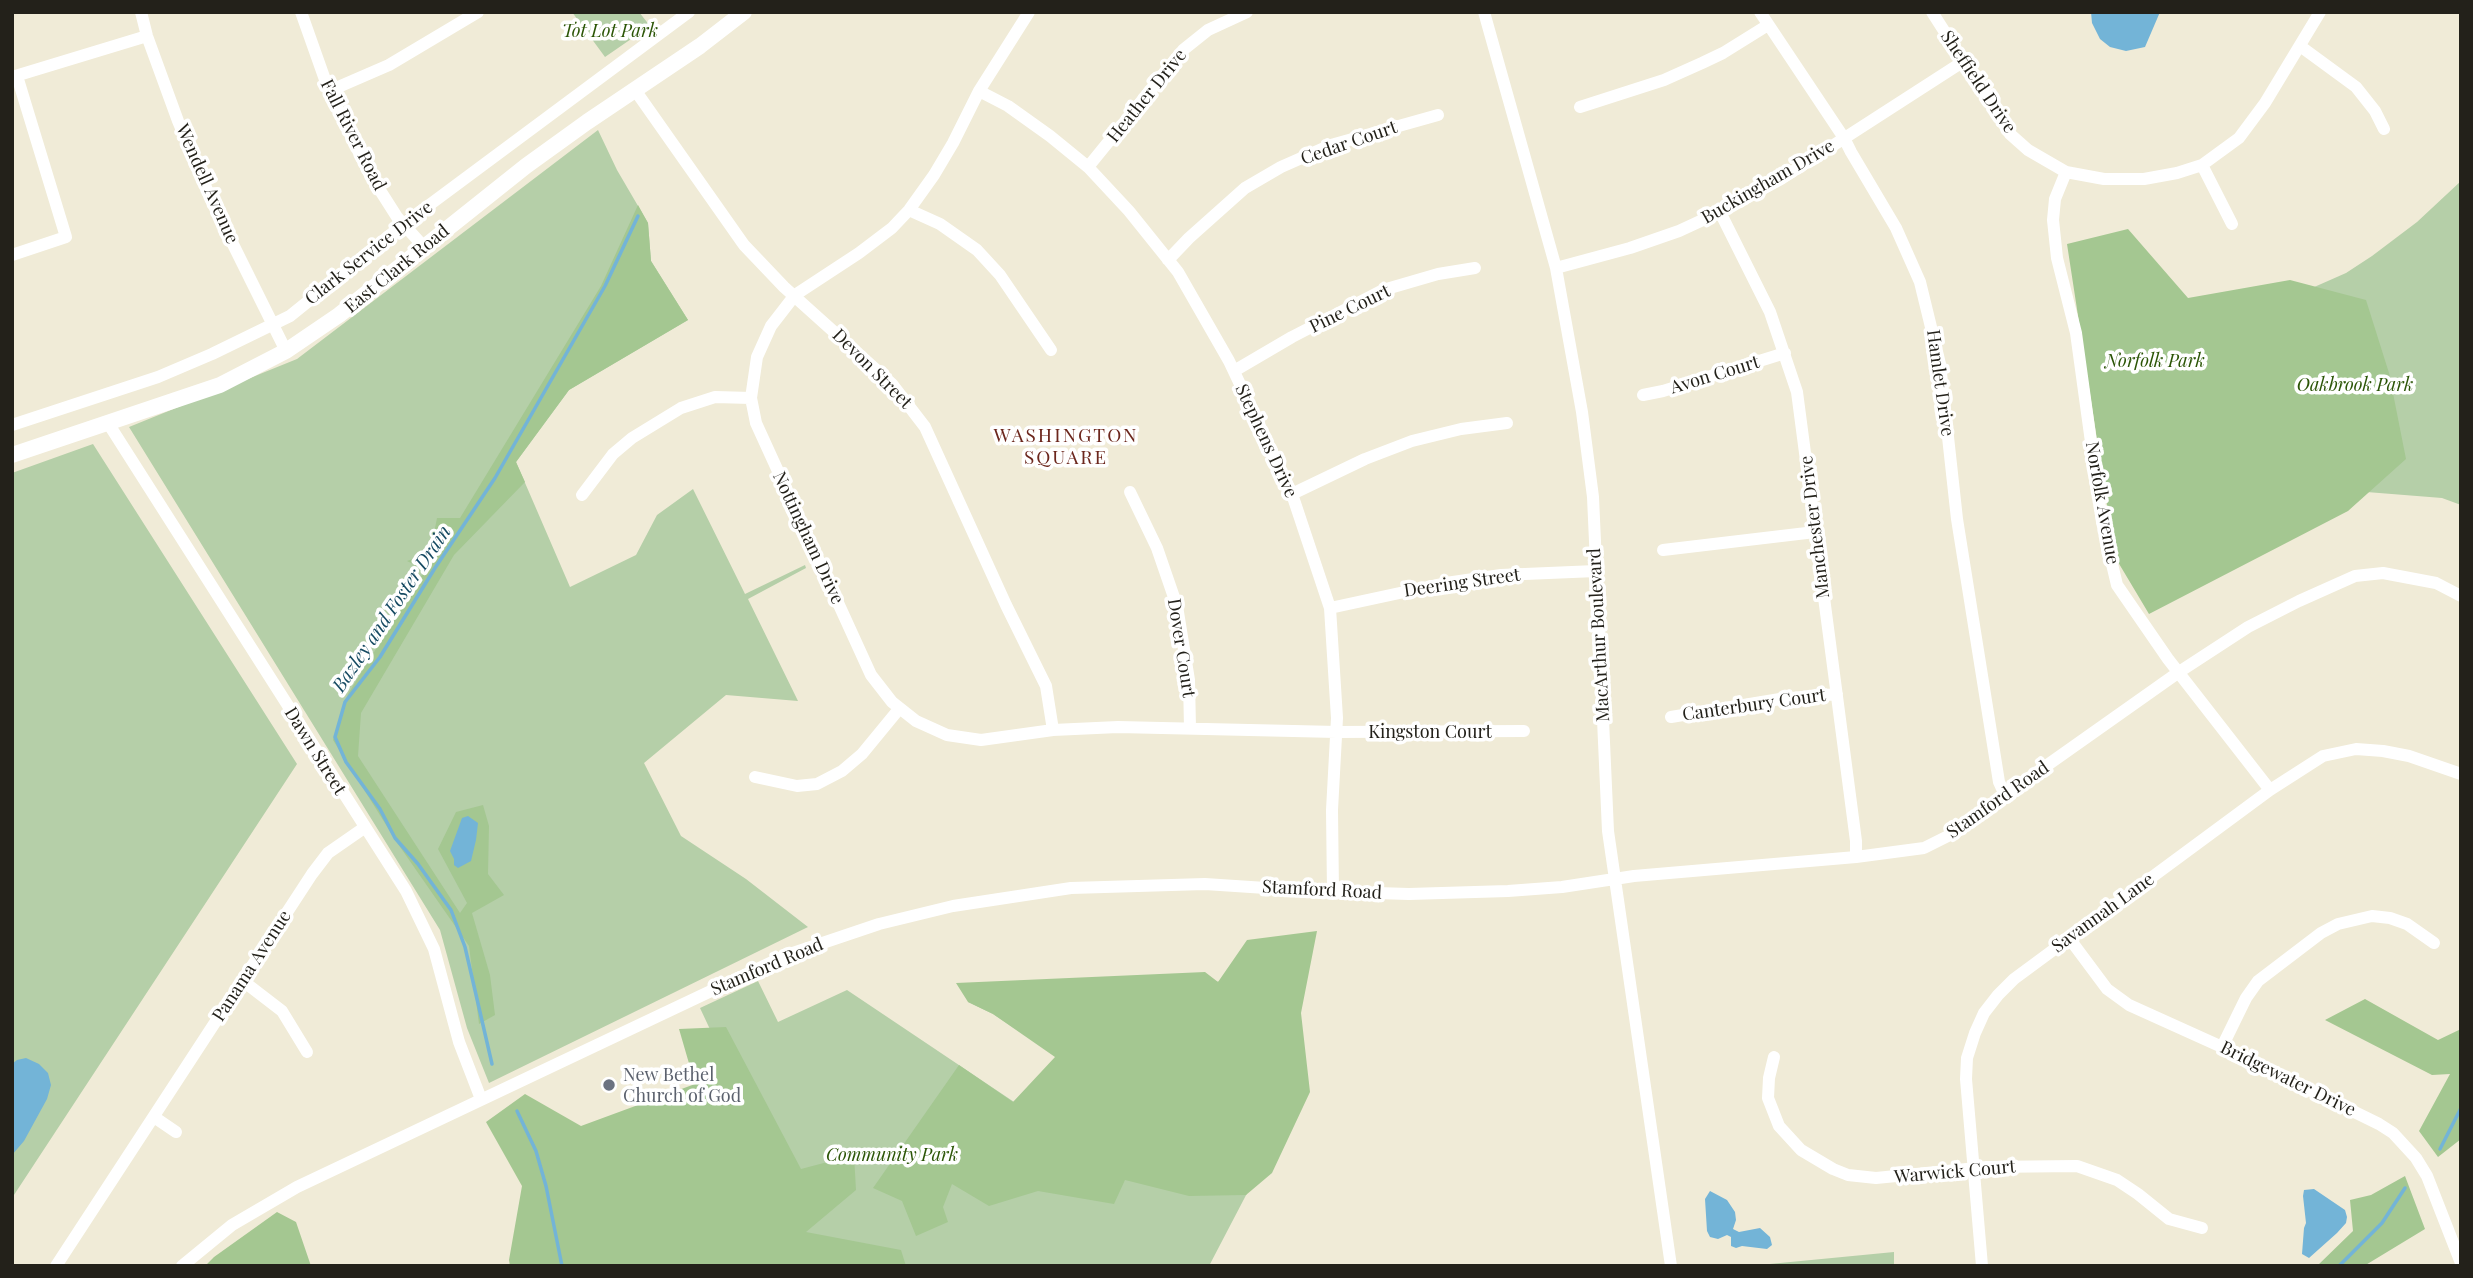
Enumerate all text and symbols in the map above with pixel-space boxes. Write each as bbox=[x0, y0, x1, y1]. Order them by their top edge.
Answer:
park label: Tot Lot Park bbox=[562, 20, 658, 42]
street label: Sheffield Drive bbox=[1936, 26, 2020, 138]
street label: Heather Drive bbox=[1103, 45, 1191, 147]
street label: Fall River Road bbox=[316, 76, 390, 194]
street label: Cedar Court bbox=[1298, 116, 1400, 170]
street label: Wendell Avenue bbox=[171, 121, 243, 247]
street label: Buckingham Drive bbox=[1698, 135, 1838, 229]
street label: Clark Service Drive bbox=[301, 197, 437, 309]
street label: East Clark Road bbox=[340, 220, 454, 318]
street label: Pine Court bbox=[1306, 280, 1394, 338]
street label: Devon Street bbox=[828, 325, 916, 413]
street label: Hamlet Drive bbox=[1922, 328, 1958, 438]
park label: Norfolk Park bbox=[2105, 350, 2205, 372]
street label: Avon Court bbox=[1668, 351, 1762, 399]
park label: Oakbrook Park bbox=[2297, 374, 2413, 396]
street label: Stephens Drive bbox=[1230, 381, 1302, 501]
district label: WASHINGTON SQUARE bbox=[995, 425, 1137, 469]
street label: Norfolk Avenue bbox=[2081, 440, 2123, 566]
street label: Manchester Drive bbox=[1796, 454, 1834, 600]
street label: Nottingham Drive bbox=[768, 468, 848, 608]
water label: Bazley and Foster Drain bbox=[328, 521, 456, 697]
street label: MacArthur Boulevard bbox=[1584, 548, 1614, 722]
street label: Deering Street bbox=[1402, 564, 1522, 602]
street label: Dover Court bbox=[1163, 597, 1199, 699]
street label: Canterbury Court bbox=[1681, 684, 1827, 726]
street label: Dawn Street bbox=[280, 703, 350, 799]
street label: Kingston Court bbox=[1368, 721, 1492, 743]
street label: Stamford Road bbox=[1943, 757, 2053, 843]
street label: Savannah Lane bbox=[2048, 869, 2158, 957]
street label: Stamford Road bbox=[1261, 876, 1383, 904]
street label: Panama Avenue bbox=[208, 906, 296, 1026]
street label: Stamford Road bbox=[707, 934, 827, 1000]
street label: Bridgewater Drive bbox=[2217, 1037, 2359, 1121]
place label: New Bethel Church of God bbox=[623, 1064, 741, 1106]
marker: New Bethel Church of God bbox=[601, 1077, 617, 1093]
park label: Community Park bbox=[826, 1144, 958, 1166]
street label: Warwick Court bbox=[1893, 1156, 2017, 1188]

